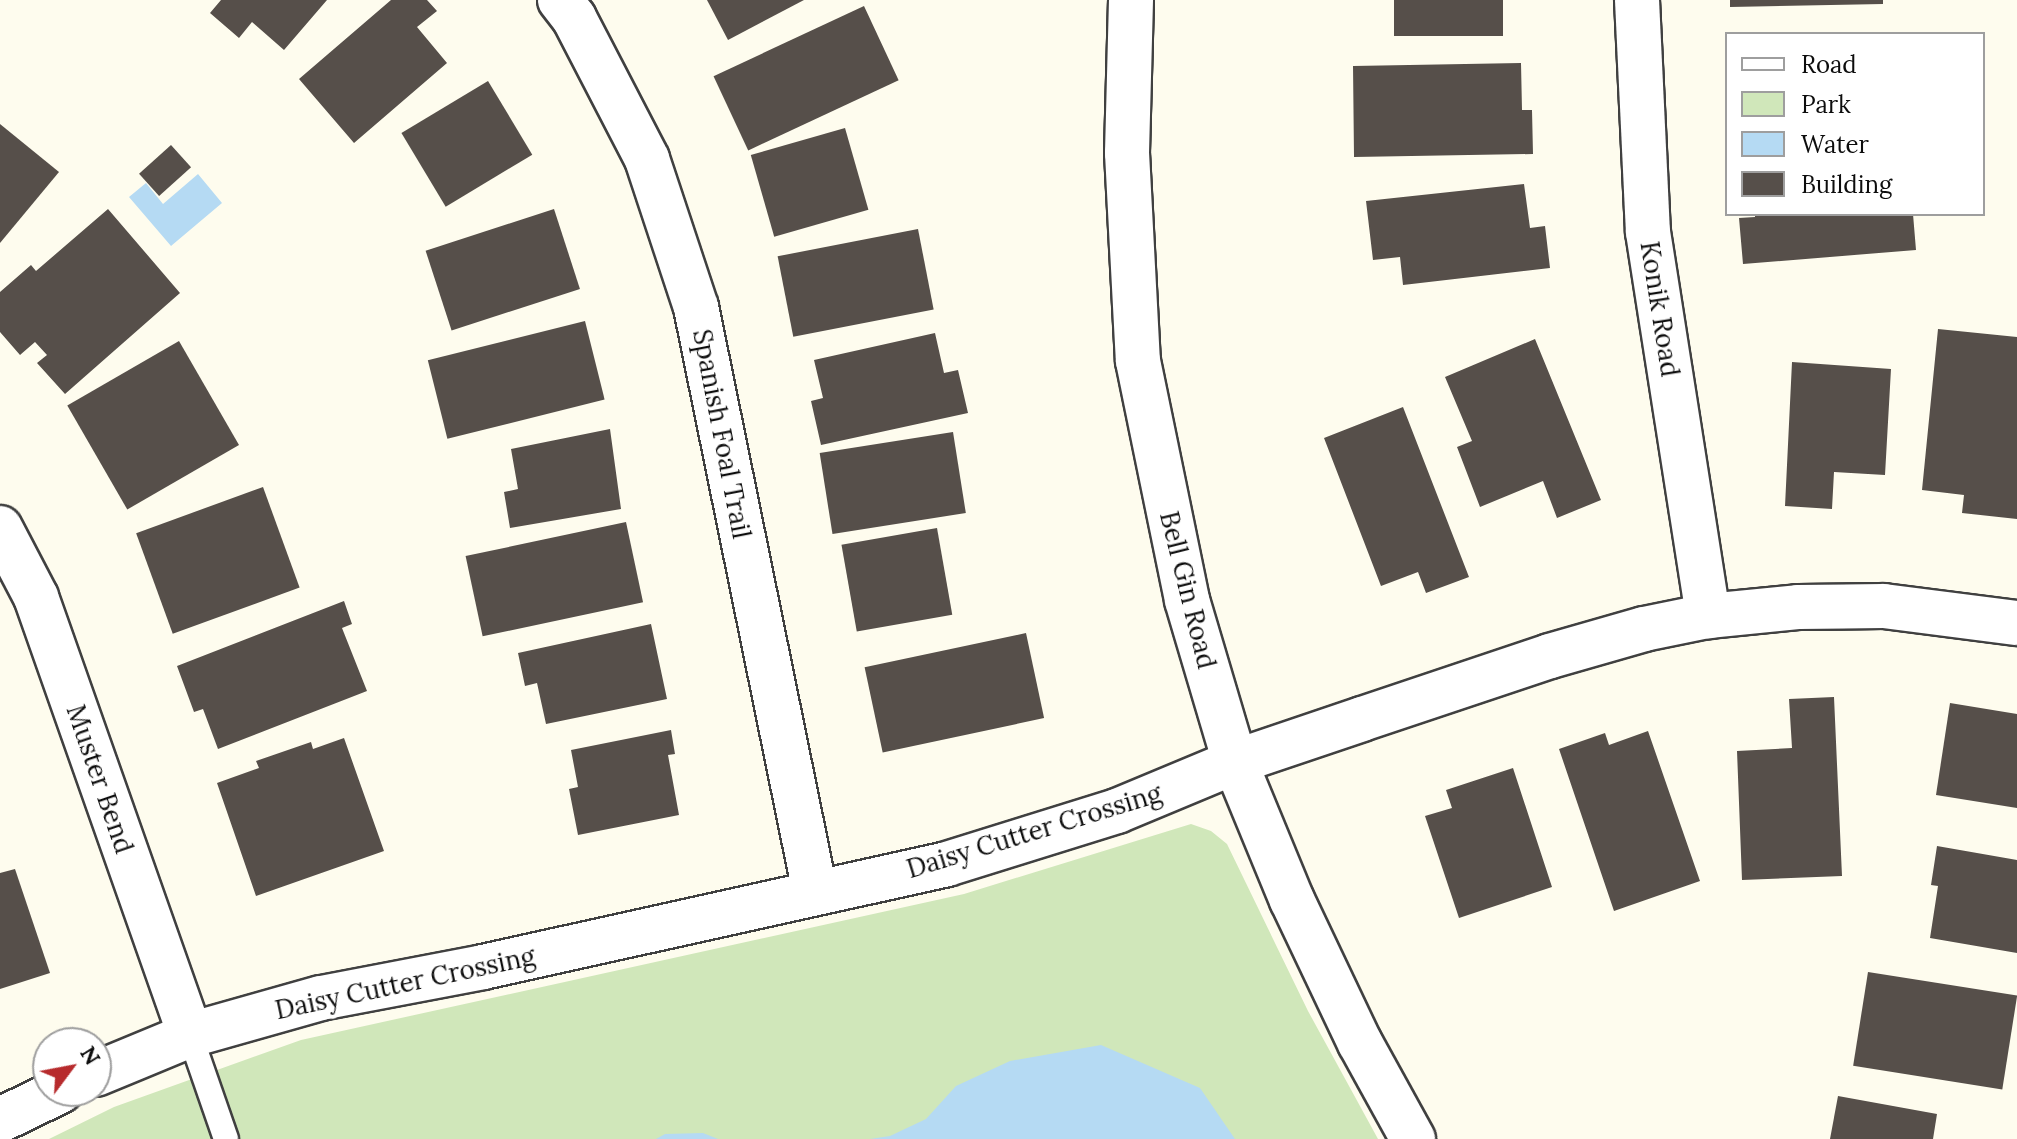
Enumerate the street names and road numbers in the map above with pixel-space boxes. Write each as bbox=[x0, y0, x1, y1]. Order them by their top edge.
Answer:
street label: Konik Road bbox=[1634, 239, 1686, 379]
street label: Spanish Foal Trail bbox=[686, 327, 758, 541]
street label: Bell Gin Road bbox=[1153, 508, 1223, 672]
street label: Muster Bend bbox=[60, 701, 140, 857]
street label: Daisy Cutter Crossing bbox=[903, 777, 1165, 885]
street label: Daisy Cutter Crossing bbox=[272, 940, 538, 1026]

